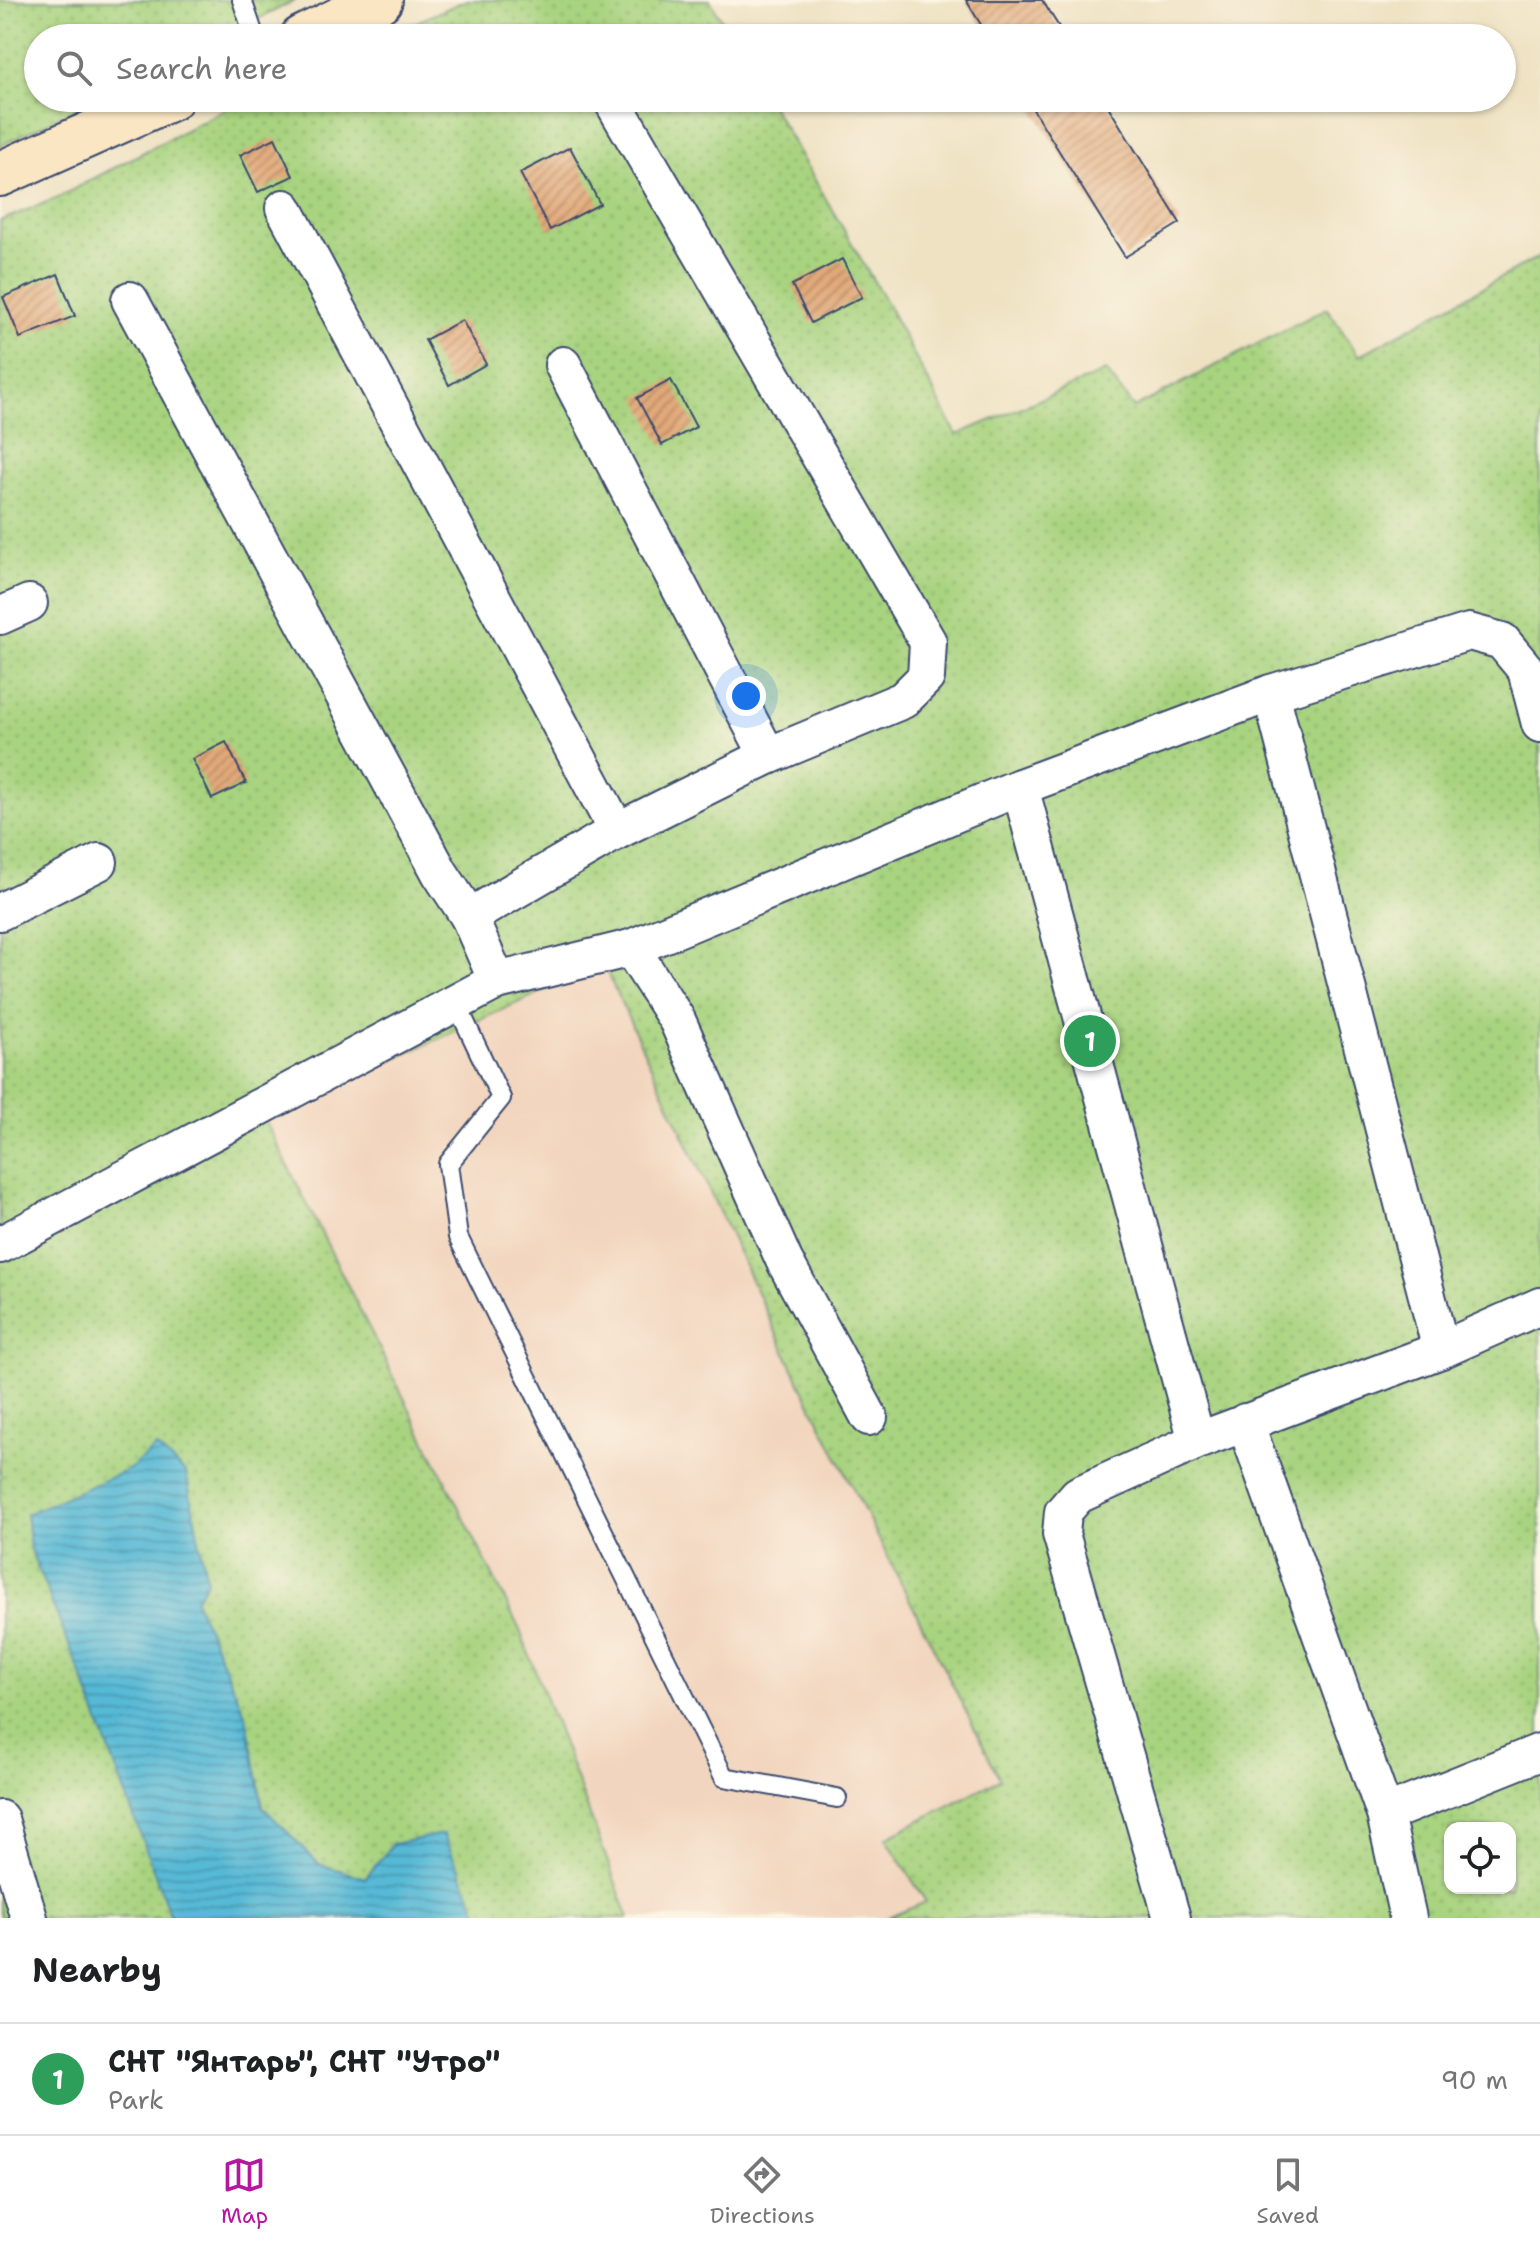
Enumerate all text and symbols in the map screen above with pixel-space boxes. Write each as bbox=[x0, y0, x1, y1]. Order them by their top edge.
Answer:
search box bbox=[24, 24, 1516, 112]
icon: search bbox=[52, 46, 96, 90]
text: Search here bbox=[116, 48, 287, 89]
your location bbox=[726, 676, 766, 716]
pin: 1 bbox=[1064, 1011, 1116, 1071]
map controls bbox=[1444, 1822, 1516, 1894]
button: locate bbox=[1444, 1822, 1516, 1894]
text: Nearby bbox=[32, 1947, 162, 1993]
text: СНТ "Янтарь", СНТ "Утро" bbox=[108, 2041, 501, 2082]
text: 1 bbox=[52, 2062, 64, 2097]
text: 90 m bbox=[1441, 2062, 1508, 2097]
text: Park bbox=[108, 2082, 164, 2117]
tab: Map bbox=[221, 2153, 268, 2230]
tab: Directions bbox=[710, 2153, 815, 2230]
tab: Saved bbox=[1257, 2153, 1319, 2230]

